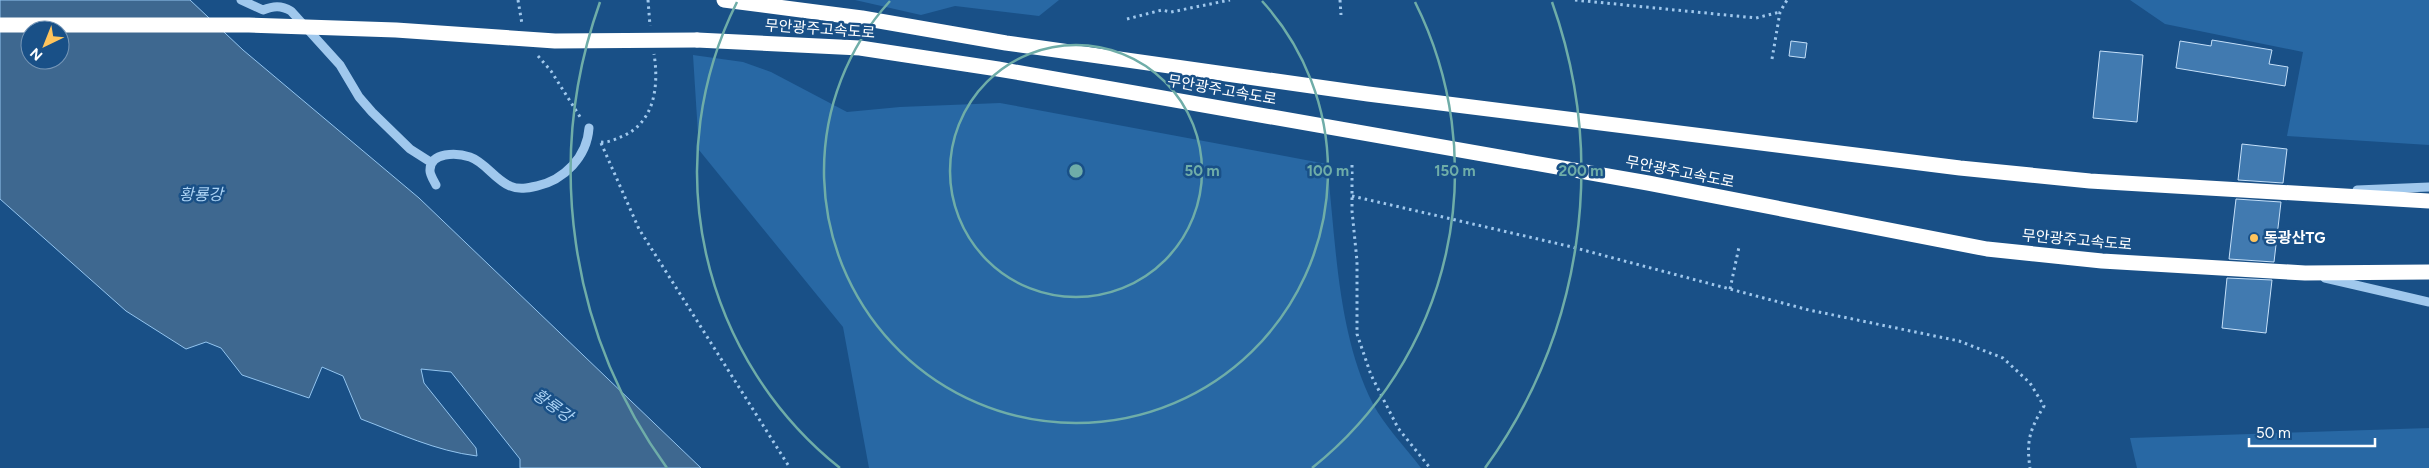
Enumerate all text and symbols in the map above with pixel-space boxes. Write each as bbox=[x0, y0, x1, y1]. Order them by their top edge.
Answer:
street label: 무안광주고속도로 bbox=[764, 16, 876, 42]
north arrow bbox=[20, 20, 70, 70]
text: N bbox=[27, 44, 46, 64]
street label: 무안광주고속도로 bbox=[1166, 72, 1278, 108]
street label: 무안광주고속도로 bbox=[1624, 153, 1736, 191]
centre of rings bbox=[1067, 162, 1085, 180]
text: 50 m bbox=[1184, 162, 1220, 180]
text: 100 m bbox=[1307, 162, 1349, 180]
text: 150 m bbox=[1434, 162, 1476, 180]
text: 200 m bbox=[1559, 162, 1603, 180]
water label: 황룡강 bbox=[179, 185, 225, 204]
street label: 무안광주고속도로 bbox=[2021, 226, 2133, 254]
place label: 동광산TG bbox=[2264, 229, 2325, 247]
marker: 동광산TG bbox=[2248, 232, 2260, 244]
water label: 황룡강 bbox=[529, 385, 578, 427]
scale bar bbox=[2249, 416, 2375, 448]
text: 50 m bbox=[2256, 424, 2291, 442]

